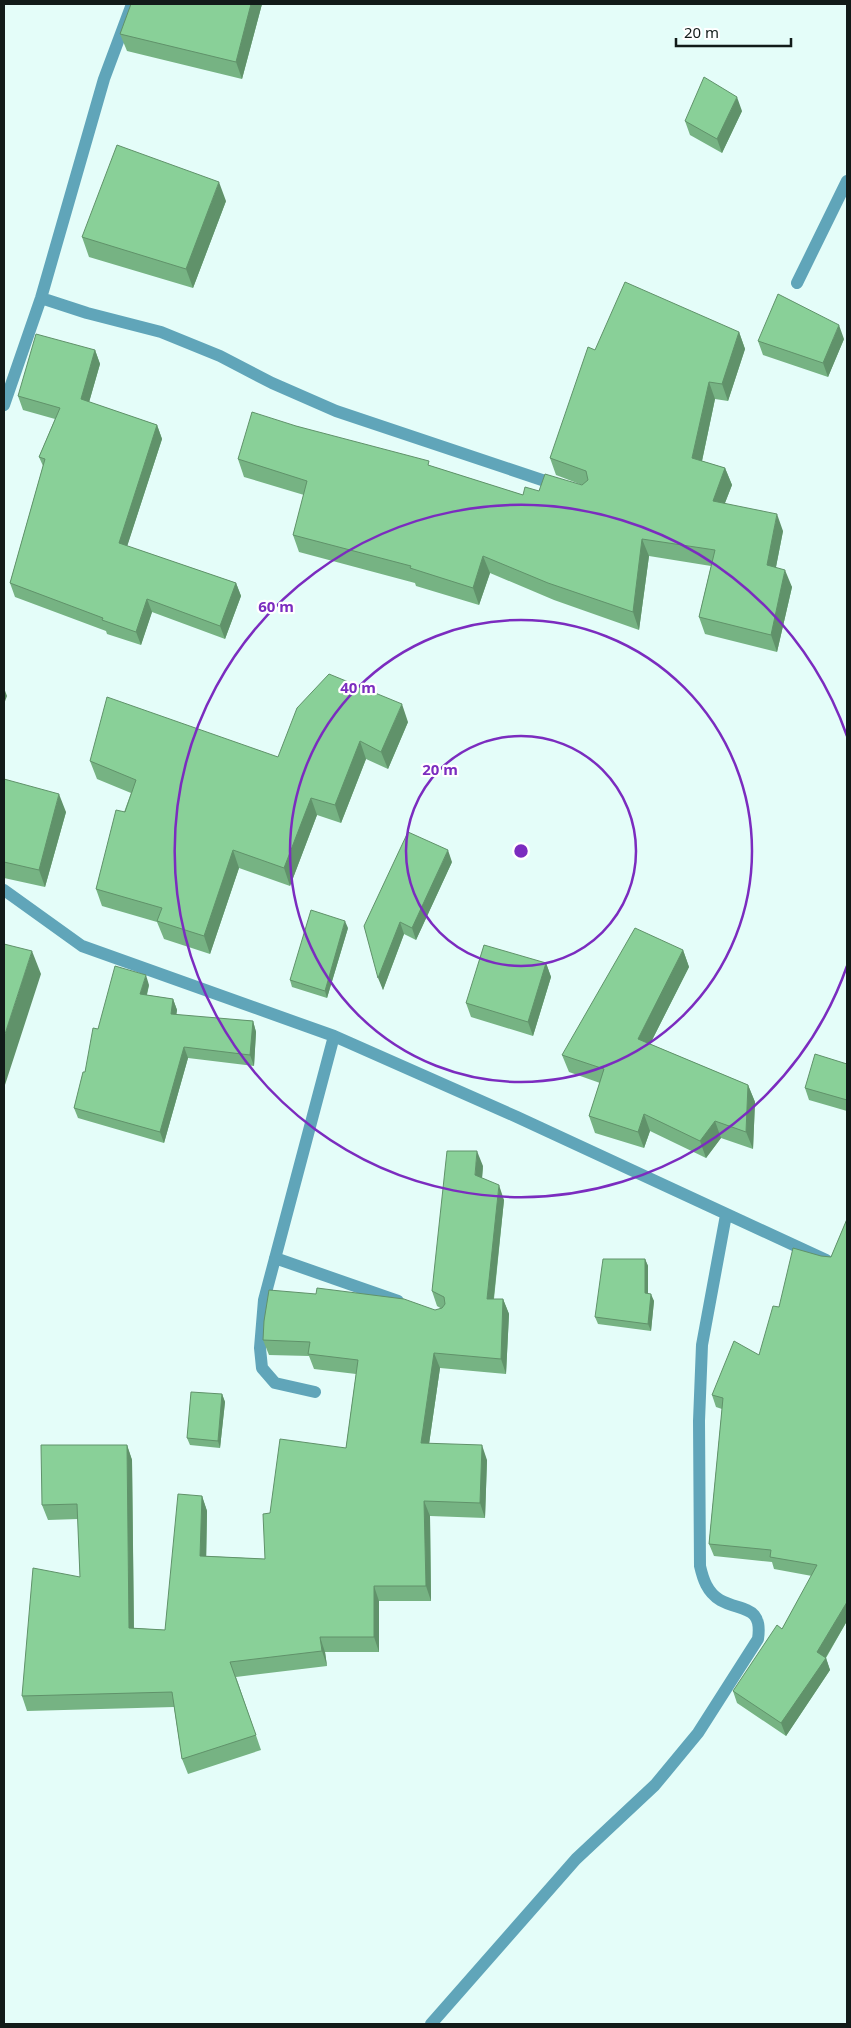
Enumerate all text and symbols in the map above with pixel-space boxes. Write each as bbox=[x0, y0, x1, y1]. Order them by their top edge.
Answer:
scale bar bbox=[676, 15, 791, 47]
text: 20 m bbox=[684, 22, 719, 42]
text: 60 m bbox=[258, 596, 294, 616]
text: 40 m bbox=[340, 677, 376, 697]
text: 20 m bbox=[422, 759, 458, 779]
centre of rings bbox=[512, 842, 530, 860]

